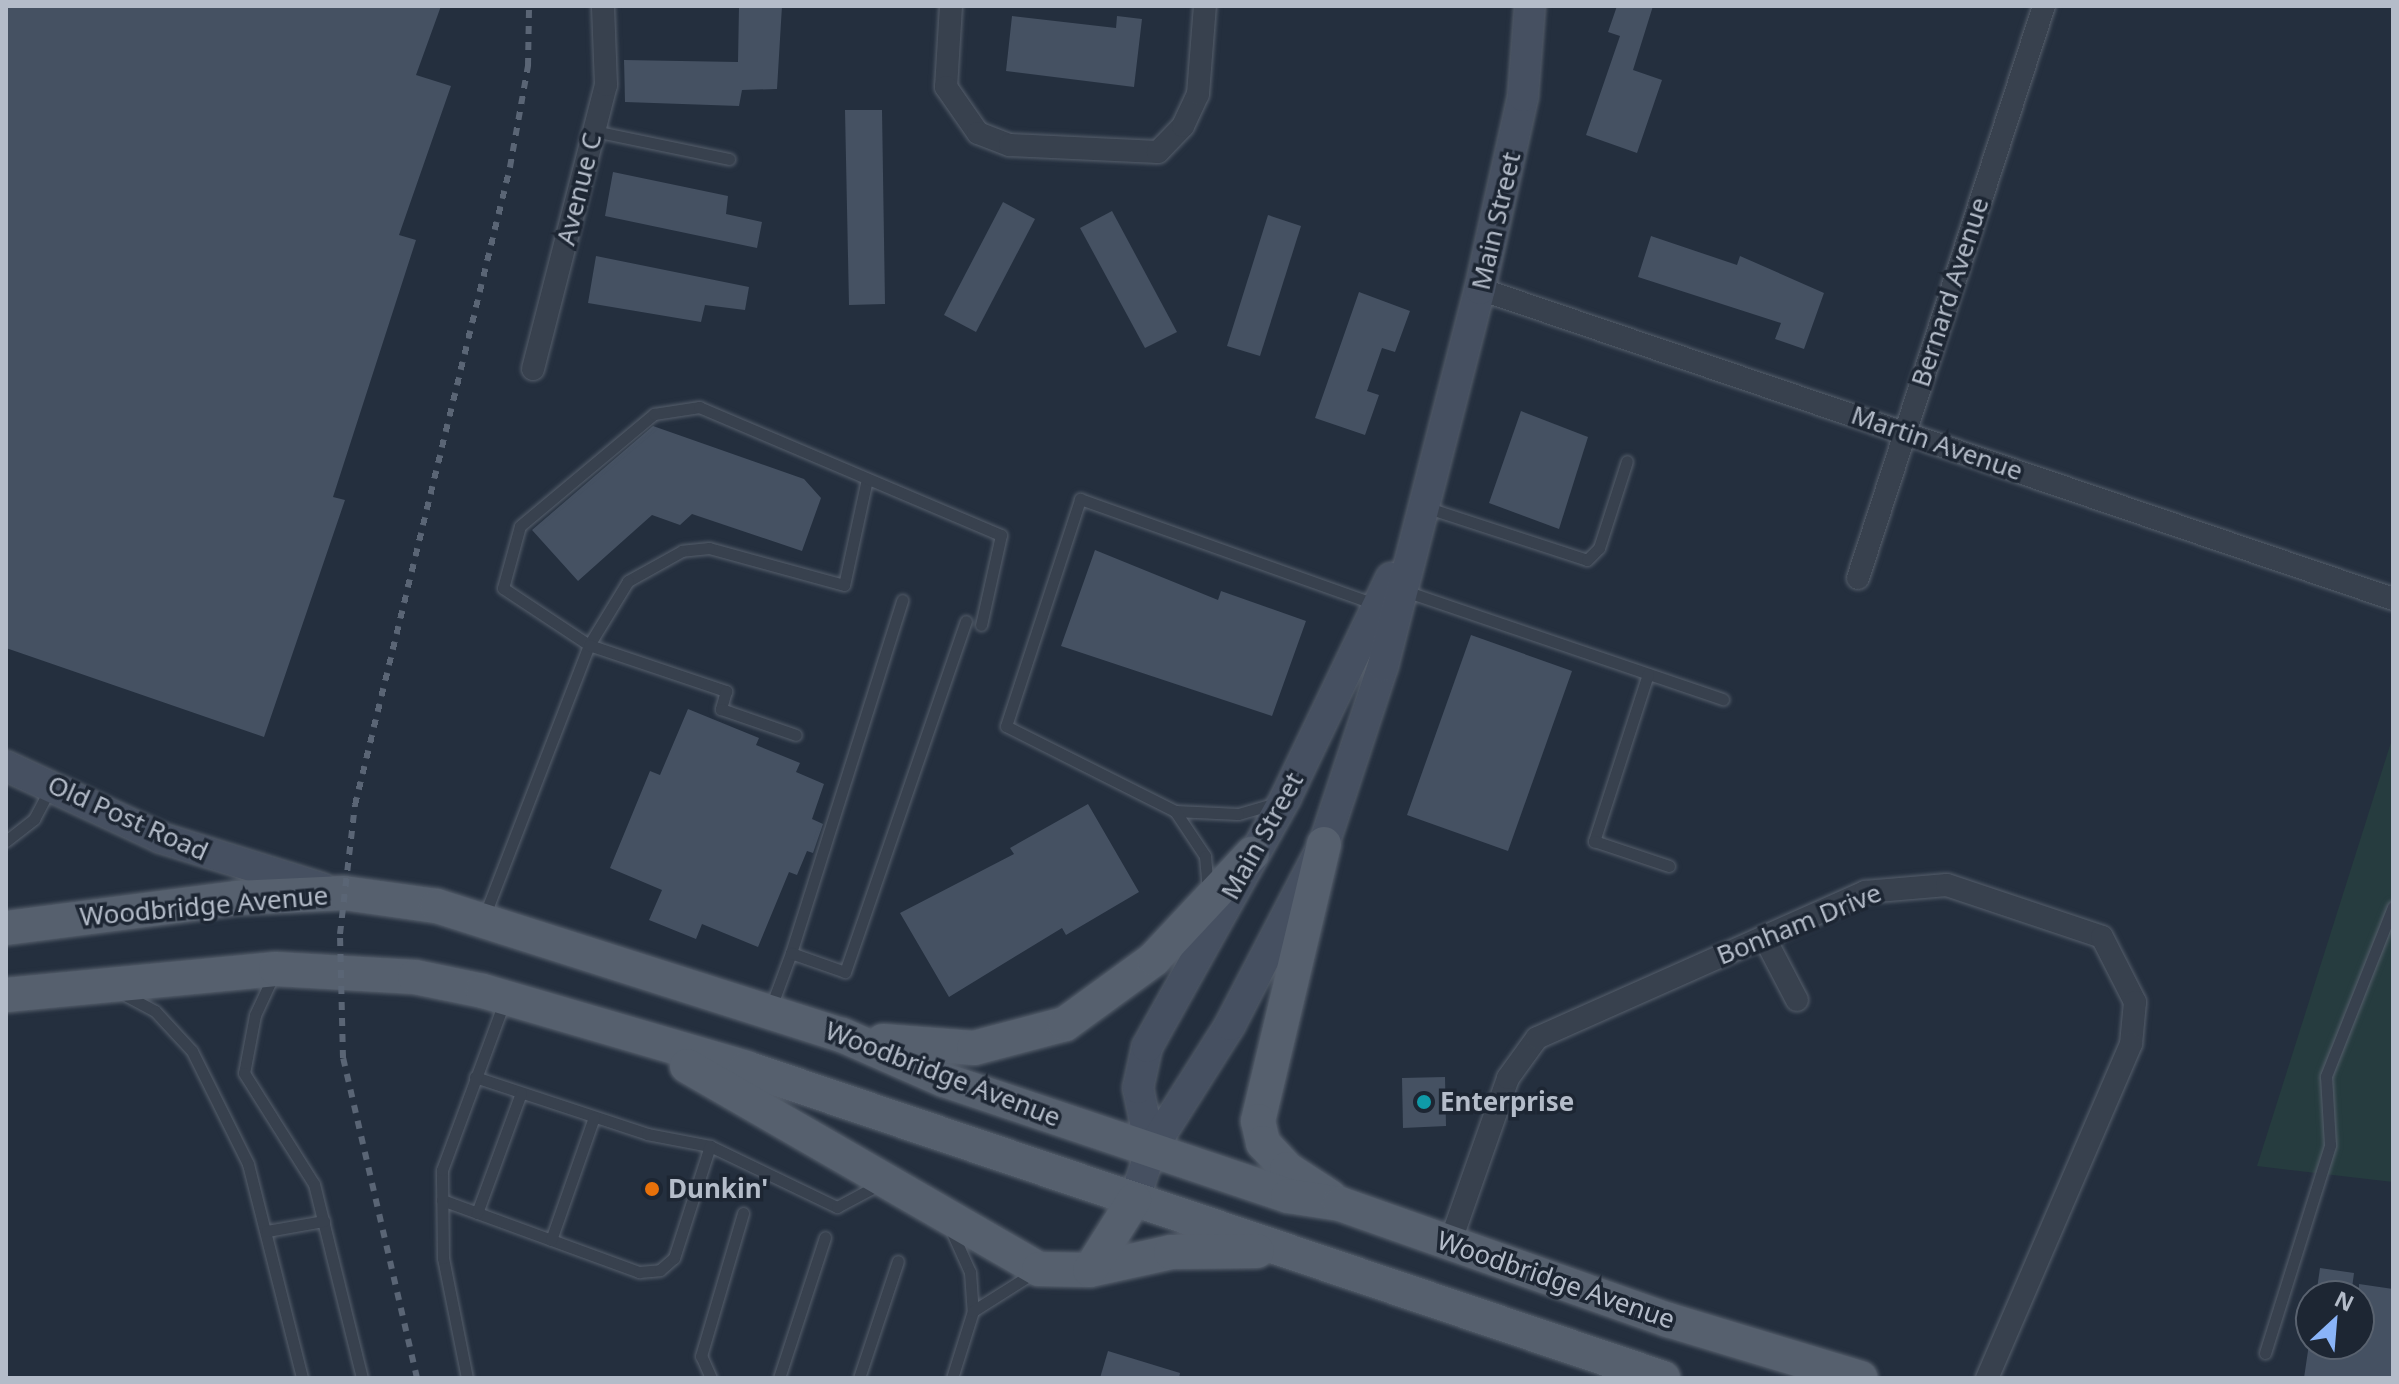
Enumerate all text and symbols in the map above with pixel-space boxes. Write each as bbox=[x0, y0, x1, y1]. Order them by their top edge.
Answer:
street label: Avenue C bbox=[550, 130, 608, 248]
street label: Main Street bbox=[1465, 149, 1527, 293]
street label: Bernard Avenue bbox=[1905, 193, 1995, 391]
street label: Martin Avenue bbox=[1847, 399, 2027, 487]
street label: Main Street bbox=[1214, 767, 1310, 905]
street label: Old Post Road bbox=[43, 769, 213, 867]
street label: Bonham Drive bbox=[1712, 877, 1886, 971]
street label: Woodbridge Avenue bbox=[78, 880, 330, 932]
street label: Woodbridge Avenue bbox=[821, 1015, 1065, 1133]
place label: Enterprise bbox=[1440, 1086, 1574, 1118]
marker: Enterprise bbox=[1415, 1093, 1433, 1111]
place label: Dunkin' bbox=[668, 1173, 768, 1205]
marker: Dunkin' bbox=[643, 1180, 661, 1198]
street label: Woodbridge Avenue bbox=[1433, 1225, 1679, 1335]
north arrow bbox=[2295, 1280, 2375, 1360]
text: N bbox=[2330, 1283, 2359, 1318]

